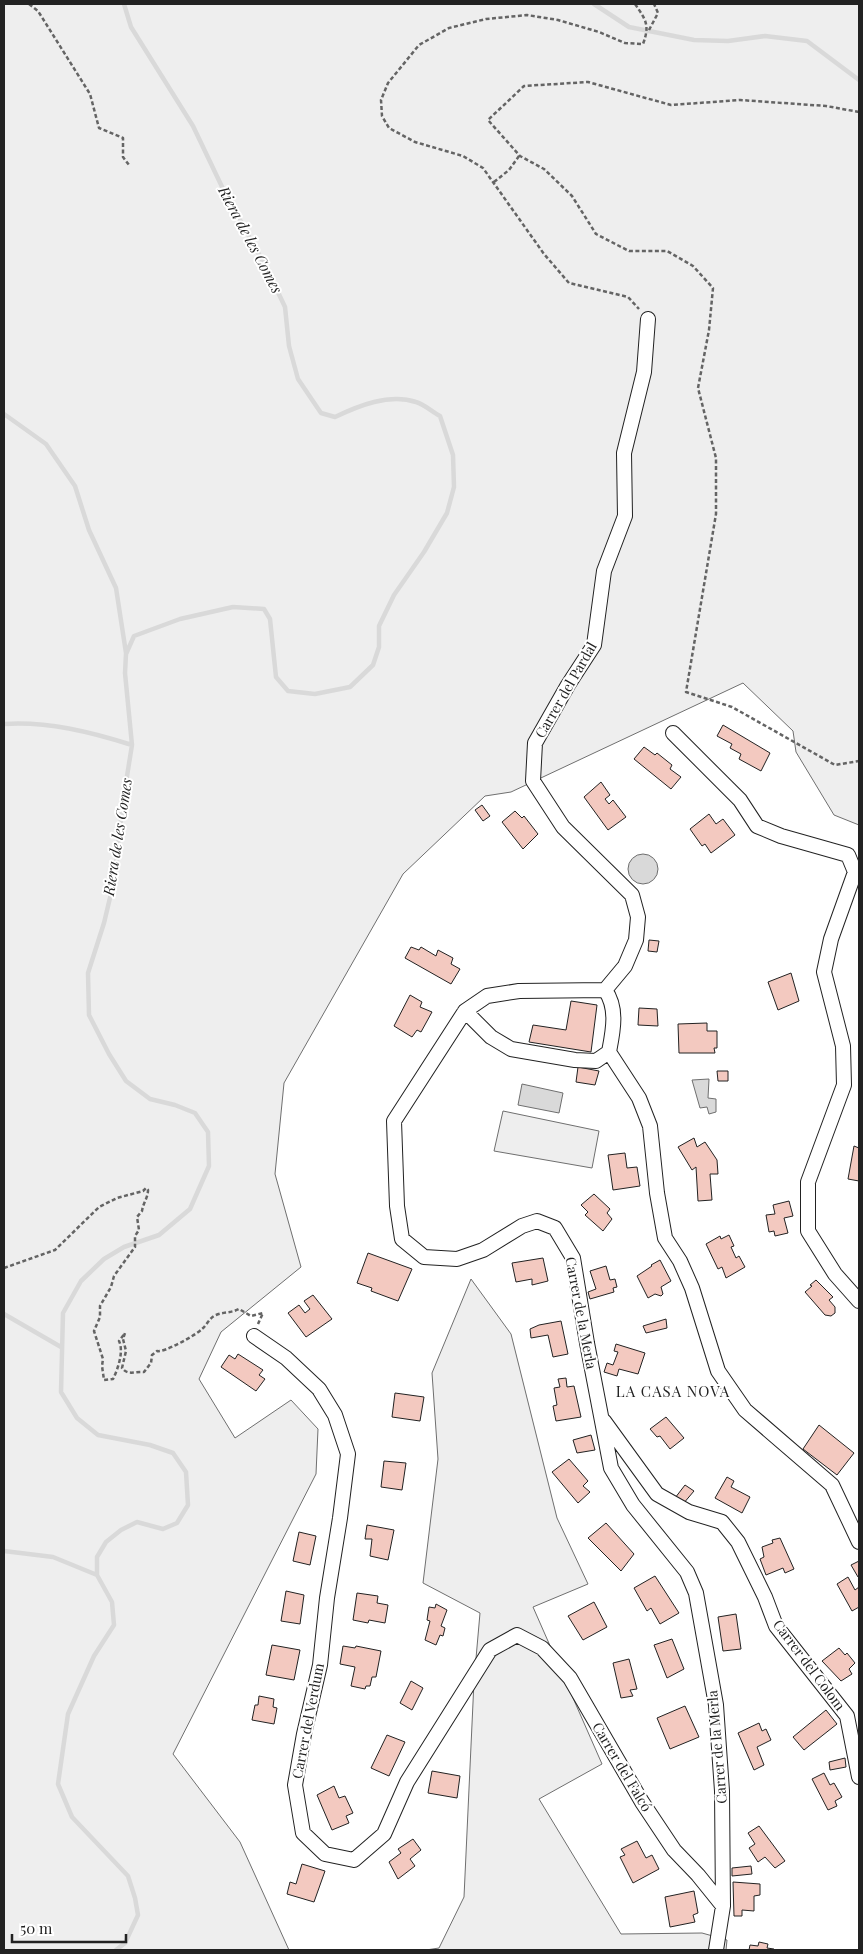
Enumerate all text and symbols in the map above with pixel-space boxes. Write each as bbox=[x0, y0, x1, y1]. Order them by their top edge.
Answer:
water label: Riera de les Comes bbox=[214, 182, 288, 297]
street label: Carrer del Pardal bbox=[530, 638, 601, 741]
water label: Riera de les Comes bbox=[98, 776, 136, 898]
street label: Carrer de la Merla bbox=[561, 1255, 602, 1371]
district label: LA CASA NOVA bbox=[616, 1381, 730, 1401]
street label: Carrer del Colom bbox=[769, 1615, 850, 1714]
street label: Carrer del Verdum bbox=[287, 1661, 328, 1780]
street label: Carrer de la Merla bbox=[702, 1689, 731, 1805]
street label: Carrer del Falcó bbox=[588, 1719, 657, 1815]
scale bar bbox=[12, 1912, 126, 1944]
text: 50 m bbox=[20, 1918, 53, 1938]

